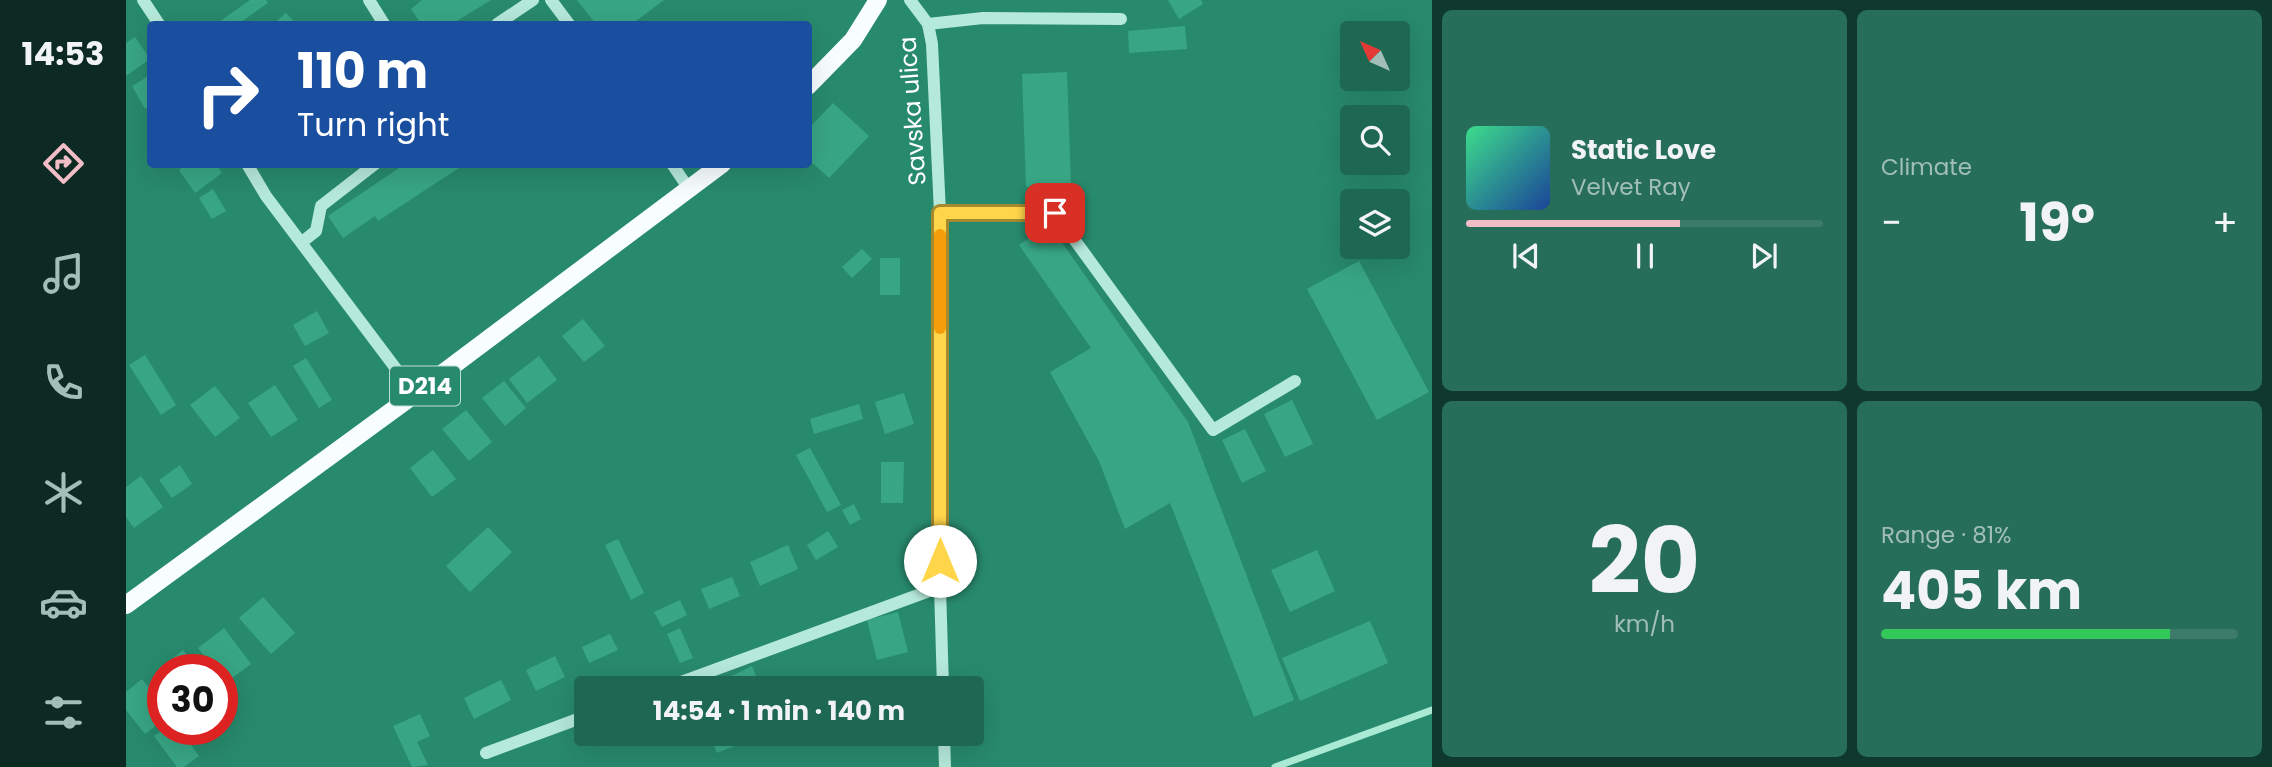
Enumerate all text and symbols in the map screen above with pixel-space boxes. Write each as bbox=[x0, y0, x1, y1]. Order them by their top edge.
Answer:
north arrow bbox=[1340, 21, 1410, 91]
map controls bbox=[1340, 21, 1410, 259]
text: 14:53 bbox=[22, 31, 104, 76]
street label: Savska ulica bbox=[890, 35, 934, 187]
text: 110 m bbox=[297, 37, 428, 105]
icon: right bbox=[182, 49, 273, 140]
text: Turn right bbox=[297, 102, 449, 147]
button: search bbox=[1340, 105, 1410, 175]
text: Static Love bbox=[1571, 132, 1716, 168]
icon: directions bbox=[39, 139, 88, 188]
text: Climate bbox=[1881, 151, 1972, 183]
text: Velvet Ray bbox=[1571, 171, 1691, 203]
pin bbox=[1025, 183, 1085, 243]
text: 19° bbox=[2019, 186, 2095, 259]
button: layers bbox=[1340, 189, 1410, 259]
icon: arrive bbox=[1036, 194, 1074, 232]
text: − bbox=[1881, 196, 1902, 249]
text: + bbox=[2212, 196, 2238, 249]
icon: previous bbox=[1507, 237, 1545, 275]
icon: pause bbox=[1626, 237, 1664, 275]
icon: next bbox=[1745, 237, 1783, 275]
icon: music bbox=[39, 249, 88, 298]
icon: phone bbox=[39, 358, 88, 407]
road number: D214 bbox=[390, 366, 460, 406]
icon: climate bbox=[39, 468, 88, 517]
text: 20 bbox=[1589, 497, 1700, 625]
text: Range · 81% bbox=[1881, 519, 2012, 551]
position arrow bbox=[903, 524, 977, 598]
text: 405 km bbox=[1881, 554, 2082, 627]
icon: car bbox=[39, 578, 88, 627]
text: km/h bbox=[1614, 608, 1675, 640]
speed limit sign: 30 bbox=[147, 654, 238, 745]
icon: filters bbox=[39, 688, 88, 737]
text: 14:54 · 1 min · 140 m bbox=[653, 693, 905, 729]

